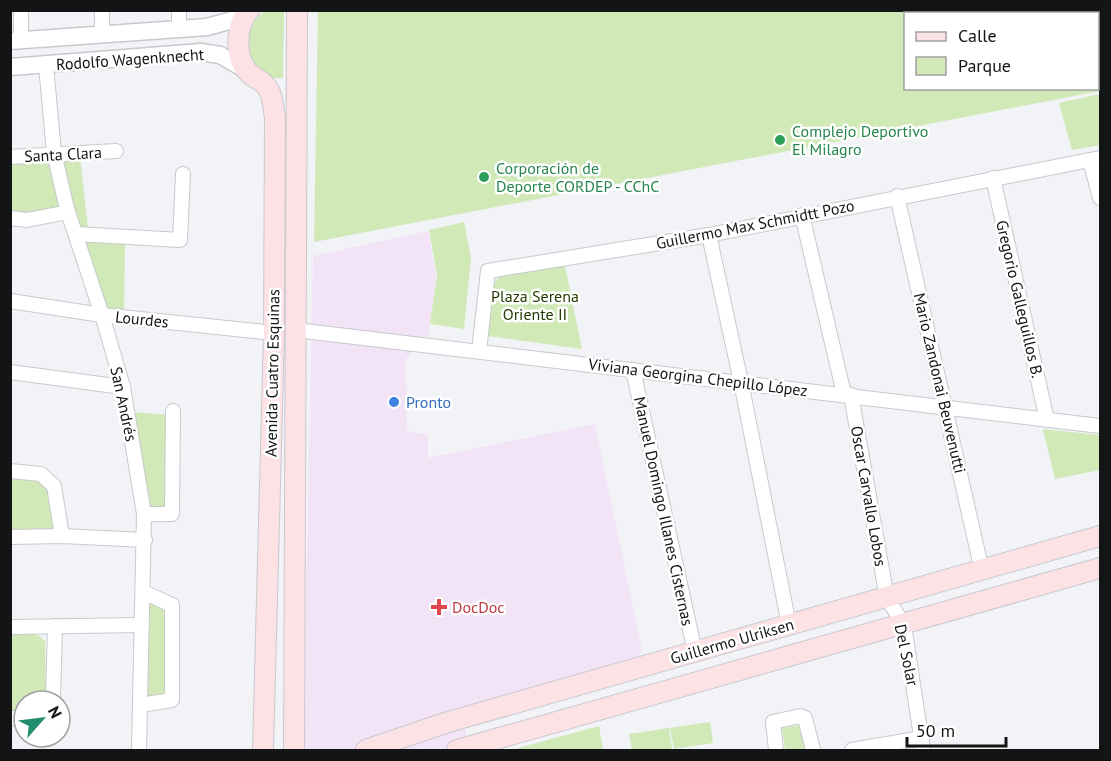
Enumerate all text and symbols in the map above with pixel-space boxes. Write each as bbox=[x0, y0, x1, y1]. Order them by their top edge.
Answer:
legend bbox=[904, 12, 1099, 90]
text: Calle bbox=[958, 24, 997, 47]
street label: Rodolfo Wagenknecht bbox=[55, 44, 205, 74]
text: Parque bbox=[958, 54, 1011, 77]
place label: Complejo Deportivo El Milagro bbox=[792, 121, 928, 159]
marker: Complejo Deportivo El Milagro bbox=[773, 133, 787, 147]
street label: Santa Clara bbox=[24, 142, 102, 166]
place label: Corporación de Deporte CORDEP - CChC bbox=[496, 158, 659, 196]
marker: Corporación de Deporte CORDEP - CChC bbox=[477, 170, 491, 184]
street label: Guillermo Max Schmidtt Pozo bbox=[654, 195, 856, 253]
street label: Gregorio Galleguillos B. bbox=[992, 218, 1048, 380]
park label: Plaza Serena Oriente II bbox=[491, 286, 579, 324]
street label: Avenida Cuatro Esquinas bbox=[261, 289, 283, 457]
street label: Mario Zandonai Beuvenutti bbox=[909, 291, 971, 475]
street label: Lourdes bbox=[114, 306, 170, 332]
street label: Viviana Georgina Chepillo López bbox=[586, 354, 809, 400]
street label: San Andrés bbox=[106, 365, 142, 443]
place label: Pronto bbox=[406, 392, 451, 412]
marker: Pronto bbox=[387, 395, 401, 409]
street label: Manuel Domingo Illanes Cisternas bbox=[630, 395, 698, 628]
street label: Oscar Carvallo Lobos bbox=[847, 424, 891, 568]
place label: DocDoc bbox=[452, 597, 505, 617]
marker: DocDoc bbox=[430, 598, 448, 616]
street label: Guillermo Ulriksen bbox=[668, 614, 796, 668]
street label: Del Solar bbox=[891, 622, 923, 688]
north arrow bbox=[12, 689, 72, 749]
text: N bbox=[44, 703, 67, 721]
scale bar bbox=[907, 710, 1006, 748]
text: 50 m bbox=[916, 719, 955, 742]

